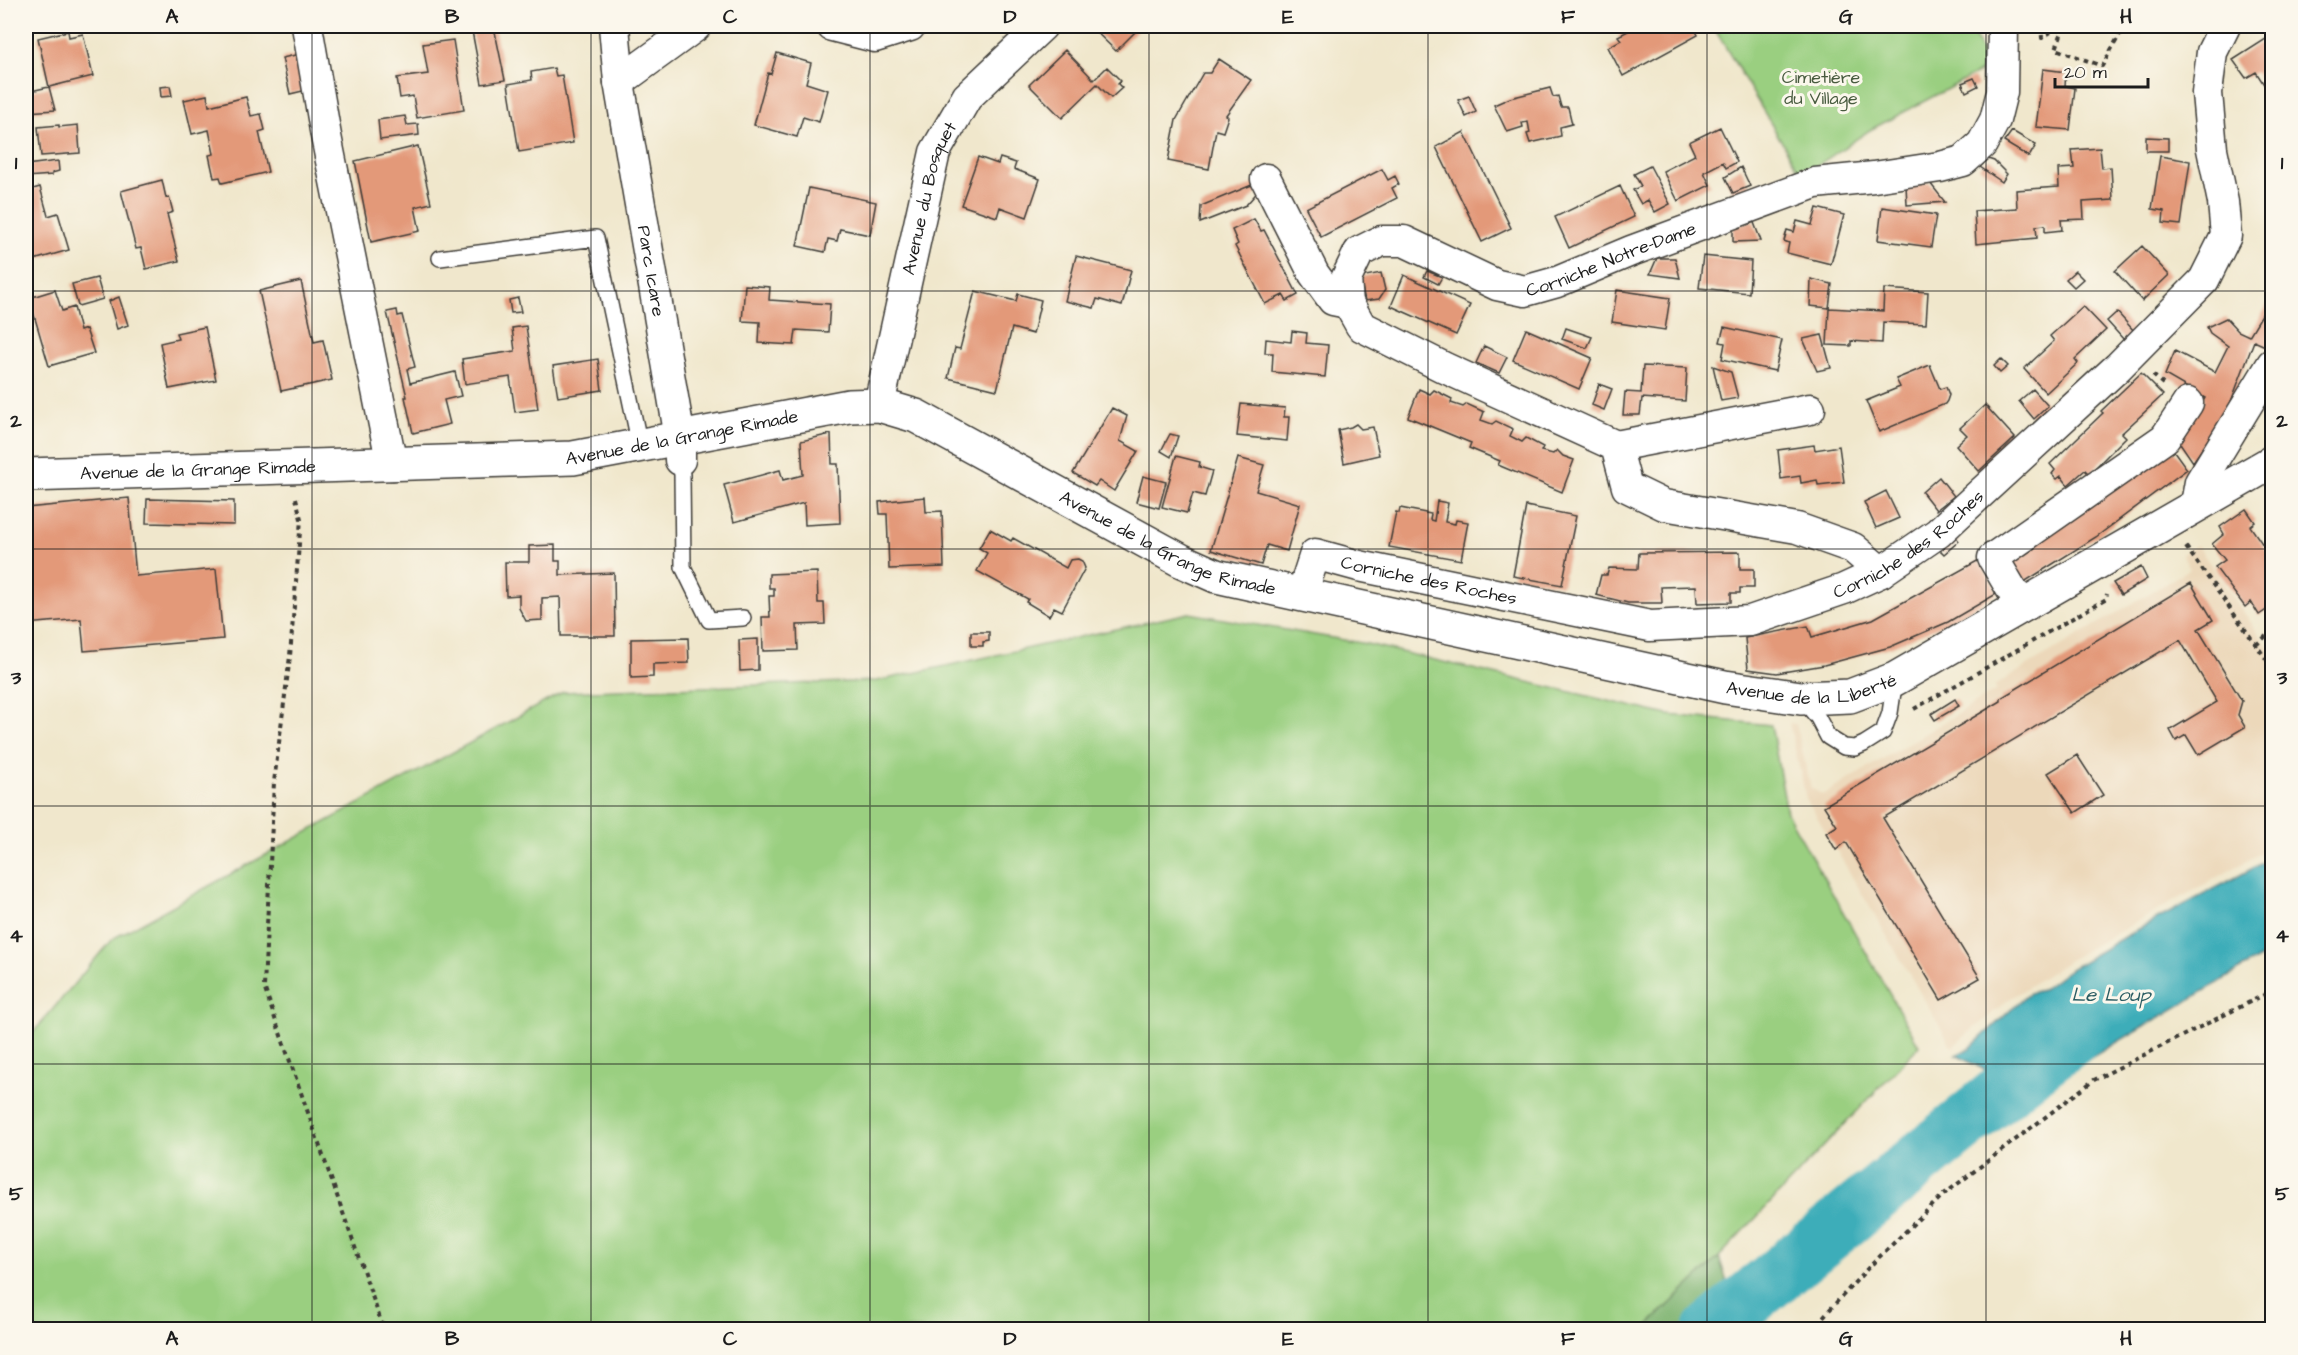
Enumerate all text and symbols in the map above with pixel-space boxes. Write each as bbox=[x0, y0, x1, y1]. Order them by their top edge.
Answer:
text: A bbox=[166, 3, 179, 31]
text: B bbox=[445, 3, 460, 31]
text: C bbox=[723, 3, 738, 31]
text: D bbox=[1004, 3, 1017, 31]
text: E bbox=[1282, 3, 1294, 31]
text: F bbox=[1561, 3, 1576, 31]
text: G bbox=[1839, 3, 1853, 31]
text: H bbox=[2120, 3, 2132, 31]
scale bar bbox=[2055, 51, 2148, 89]
text: 20 m bbox=[2064, 60, 2107, 85]
park label: Cimetière du Village bbox=[1782, 65, 1861, 112]
street label: Avenue du Bosquet bbox=[896, 116, 963, 277]
text: 1 bbox=[15, 149, 18, 177]
text: 1 bbox=[2281, 149, 2284, 177]
street label: Corniche Notre-Dame bbox=[1523, 215, 1700, 303]
street label: Parc Icare bbox=[631, 223, 672, 319]
street label: Avenue de la Grange Rimade bbox=[565, 403, 800, 471]
text: 2 bbox=[9, 407, 22, 435]
text: 2 bbox=[2275, 407, 2288, 435]
street label: Avenue de la Grange Rimade bbox=[80, 453, 316, 486]
street label: Avenue de la Grange Rimade bbox=[1055, 484, 1279, 601]
street label: Corniche des Roches bbox=[1830, 484, 1989, 604]
street label: Corniche des Roches bbox=[1338, 549, 1519, 611]
text: 3 bbox=[10, 664, 22, 692]
text: 3 bbox=[2276, 664, 2288, 692]
street label: Avenue de la Liberté bbox=[1725, 667, 1900, 710]
text: 4 bbox=[9, 922, 23, 950]
text: 4 bbox=[2275, 922, 2289, 950]
water label: Le Loup bbox=[2071, 981, 2152, 1009]
text: 5 bbox=[9, 1180, 24, 1208]
text: 5 bbox=[2275, 1180, 2290, 1208]
text: A bbox=[166, 1325, 179, 1353]
text: B bbox=[445, 1325, 460, 1353]
text: C bbox=[723, 1325, 738, 1353]
text: D bbox=[1004, 1325, 1017, 1353]
text: E bbox=[1282, 1325, 1294, 1353]
text: F bbox=[1561, 1325, 1576, 1353]
text: G bbox=[1839, 1325, 1853, 1353]
text: H bbox=[2120, 1325, 2132, 1353]

